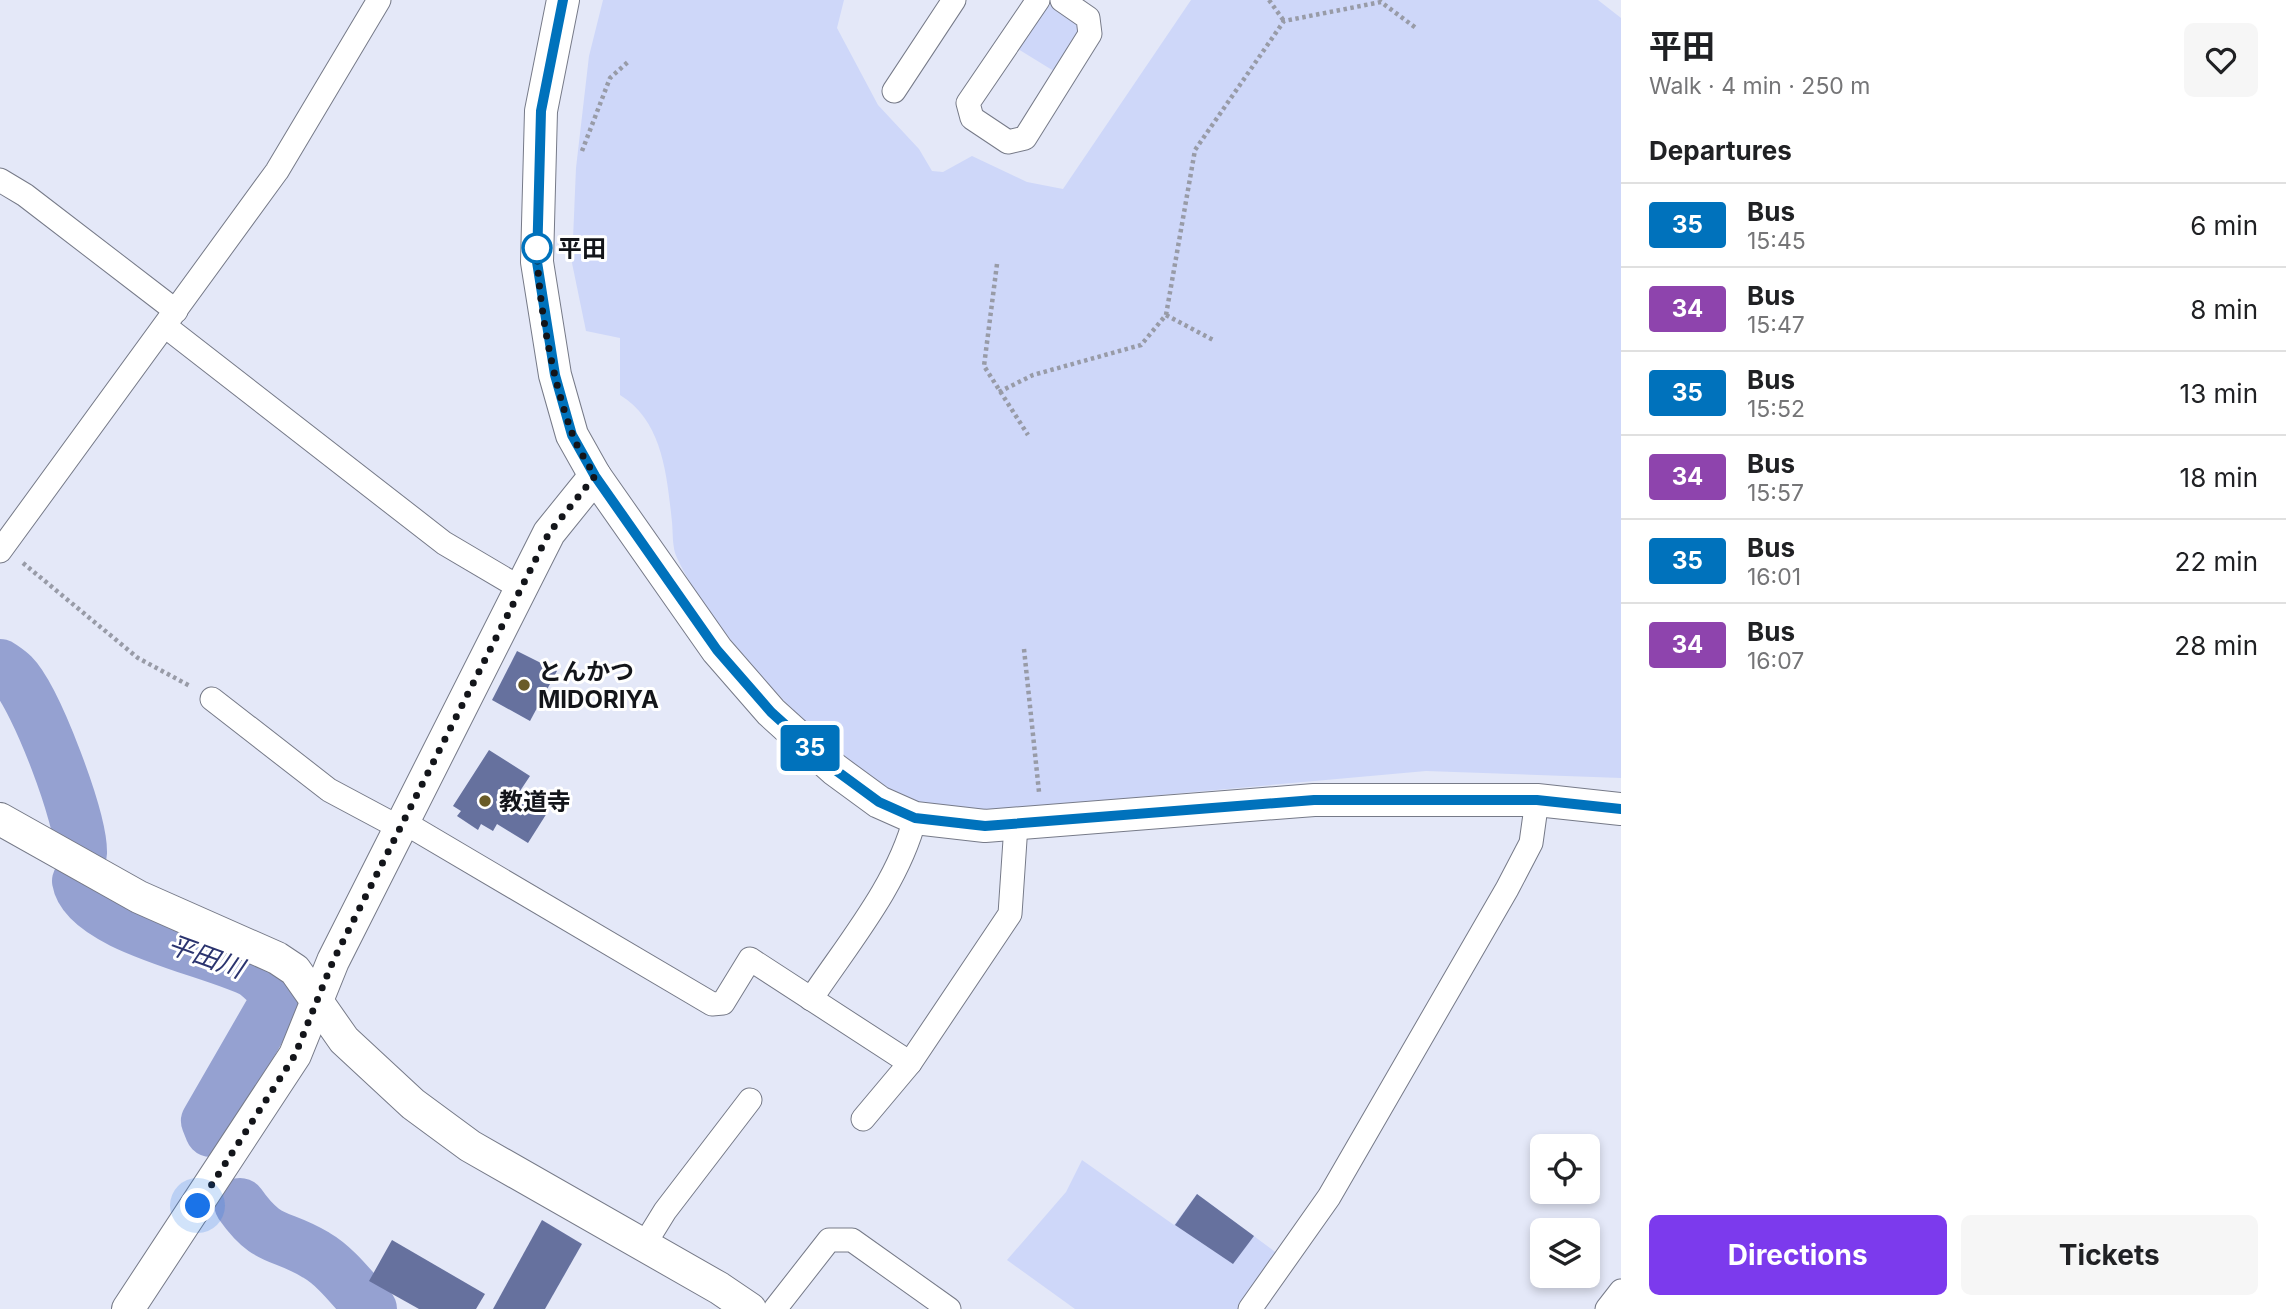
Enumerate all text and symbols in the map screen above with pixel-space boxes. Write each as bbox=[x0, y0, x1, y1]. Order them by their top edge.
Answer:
button: heart bbox=[2184, 23, 2258, 97]
text: 平田 bbox=[1649, 26, 1715, 66]
text: Walk · 4 min · 250 m bbox=[1649, 72, 1871, 100]
text: Departures bbox=[1649, 135, 1792, 166]
text: Bus bbox=[1747, 196, 1795, 227]
text: 35 bbox=[1672, 210, 1703, 239]
text: 6 min bbox=[2190, 210, 2258, 241]
text: 15:45 bbox=[1747, 227, 1806, 255]
marker: 平田 bbox=[522, 233, 552, 263]
place label: 平田 bbox=[558, 234, 606, 263]
text: Bus bbox=[1747, 280, 1795, 311]
text: 34 bbox=[1672, 294, 1703, 323]
text: 8 min bbox=[2190, 294, 2258, 325]
text: 15:47 bbox=[1747, 311, 1805, 339]
text: Bus bbox=[1747, 364, 1795, 395]
text: 35 bbox=[1672, 378, 1703, 407]
text: 13 min bbox=[2180, 378, 2258, 409]
text: 15:52 bbox=[1747, 395, 1805, 423]
text: Bus bbox=[1747, 448, 1795, 479]
text: 34 bbox=[1672, 462, 1703, 491]
text: 18 min bbox=[2180, 462, 2258, 493]
text: 15:57 bbox=[1747, 479, 1804, 507]
text: Bus bbox=[1747, 532, 1795, 563]
text: 35 bbox=[1672, 546, 1703, 575]
text: 22 min bbox=[2175, 546, 2258, 577]
text: 16:01 bbox=[1747, 563, 1801, 591]
text: Bus bbox=[1747, 616, 1795, 647]
text: 34 bbox=[1672, 630, 1703, 659]
text: 28 min bbox=[2174, 630, 2258, 661]
text: 16:07 bbox=[1747, 647, 1804, 675]
place label: とんかつ MIDORIYA bbox=[538, 657, 659, 714]
marker: とんかつ MIDORIYA bbox=[516, 677, 532, 693]
line badge: 35 bbox=[778, 725, 842, 771]
text: 35 bbox=[795, 733, 825, 762]
place label: 教道寺 bbox=[499, 787, 571, 816]
marker: 教道寺 bbox=[477, 793, 493, 809]
water label: 平田川 bbox=[164, 928, 251, 985]
map controls bbox=[1530, 1134, 1600, 1288]
button: locate bbox=[1530, 1134, 1600, 1204]
your location bbox=[180, 1188, 215, 1223]
button: Directions bbox=[1649, 1215, 1947, 1295]
button: Tickets bbox=[1961, 1215, 2258, 1295]
button: layers bbox=[1530, 1218, 1600, 1288]

